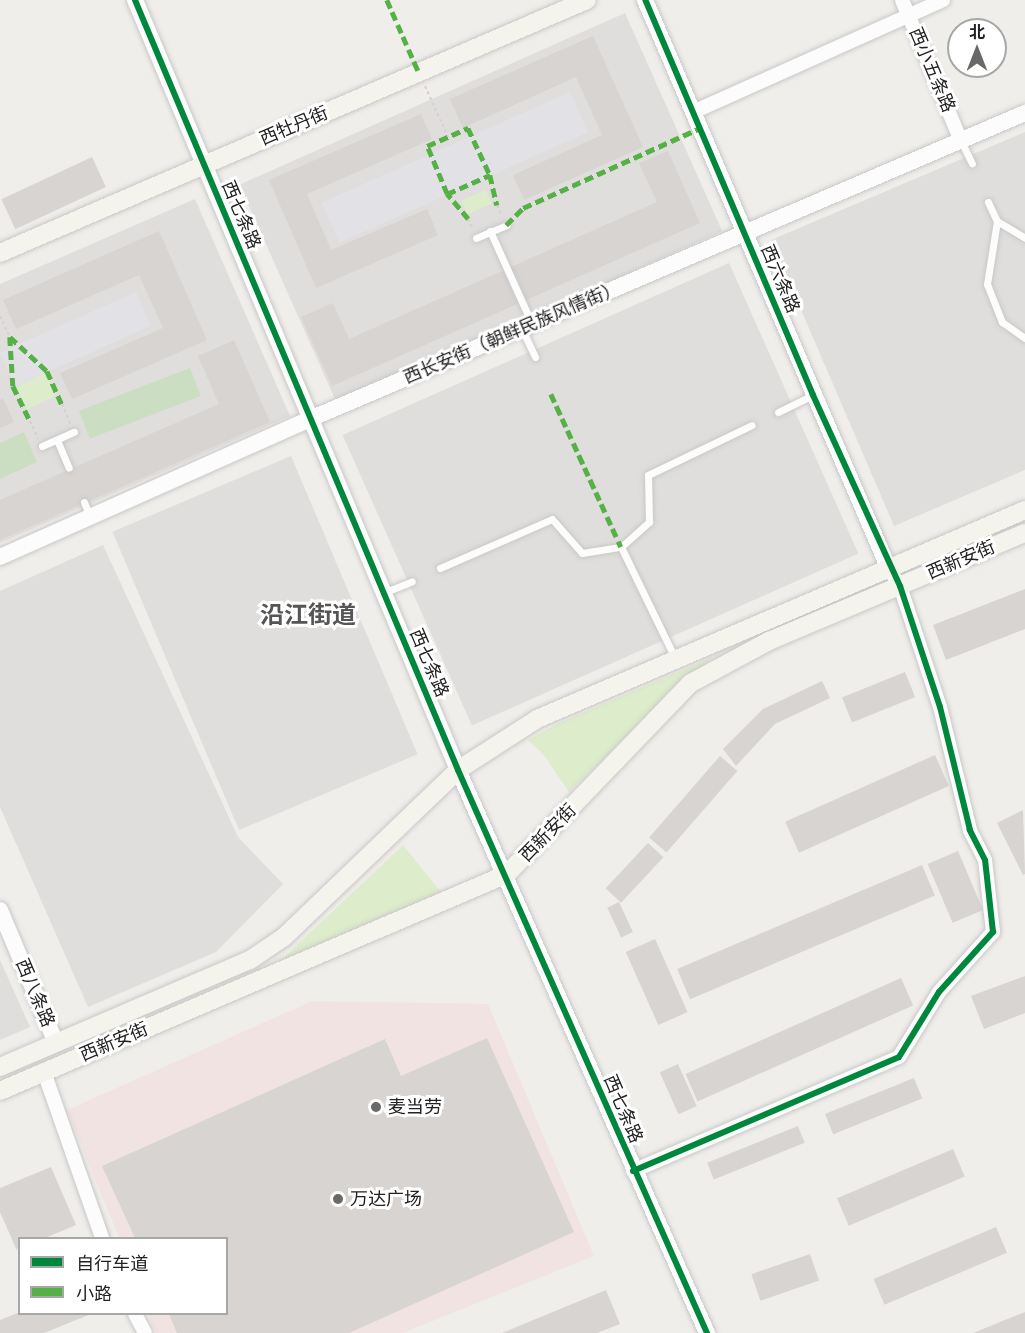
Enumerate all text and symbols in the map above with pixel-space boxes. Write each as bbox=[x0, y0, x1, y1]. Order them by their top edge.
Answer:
north arrow bbox=[947, 18, 1007, 78]
text: 北 bbox=[969, 22, 985, 42]
street label: 西小五条路 bbox=[904, 24, 960, 116]
street label: 西牡丹街 bbox=[257, 102, 331, 150]
street label: 西七条路 bbox=[217, 178, 265, 252]
street label: 西六条路 bbox=[756, 242, 804, 316]
street label: 西长安街（朝鲜民族风情街） bbox=[400, 277, 624, 389]
street label: 西新安街 bbox=[924, 536, 998, 584]
district label: 沿江街道 bbox=[260, 601, 356, 629]
street label: 西七条路 bbox=[405, 626, 453, 700]
street label: 西新安街 bbox=[515, 800, 581, 866]
street label: 西八条路 bbox=[11, 956, 59, 1030]
street label: 西新安街 bbox=[77, 1018, 151, 1066]
street label: 西七条路 bbox=[599, 1072, 647, 1146]
place label: 麦当劳 bbox=[388, 1096, 442, 1118]
marker: 麦当劳 bbox=[369, 1100, 383, 1114]
place label: 万达广场 bbox=[350, 1188, 422, 1210]
marker: 万达广场 bbox=[331, 1192, 345, 1206]
legend bbox=[18, 1237, 228, 1315]
text: 自行车道 bbox=[76, 1252, 148, 1275]
text: 小路 bbox=[76, 1282, 112, 1305]

